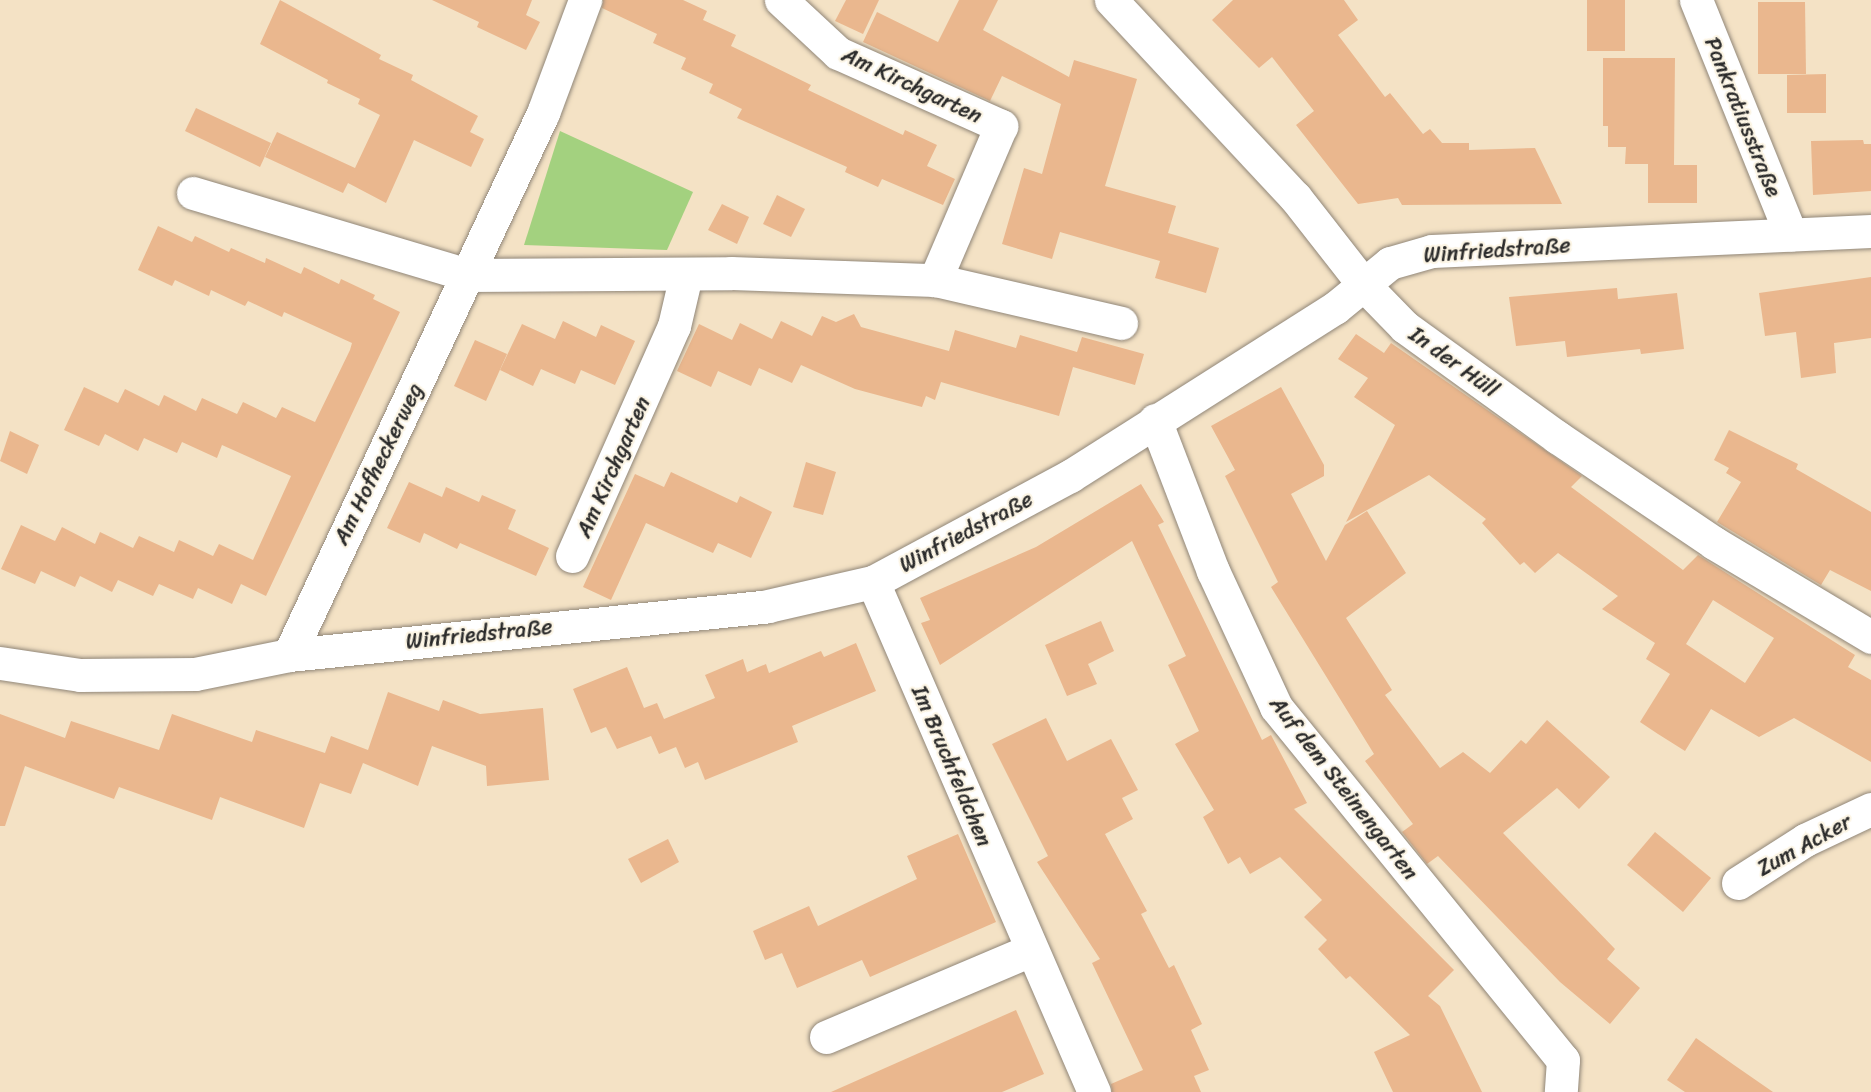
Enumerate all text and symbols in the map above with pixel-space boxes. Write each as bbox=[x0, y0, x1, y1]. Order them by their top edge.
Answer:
street label: Pankratiusstraße bbox=[1699, 33, 1787, 201]
street label: Am Kirchgarten bbox=[838, 41, 986, 129]
street label: Winfriedstraße bbox=[1423, 232, 1571, 268]
street label: In der Hüll bbox=[1404, 321, 1504, 403]
street label: Am Hofheckerweg bbox=[327, 379, 429, 549]
street label: Am Kirchgarten bbox=[570, 393, 656, 541]
street label: Winfriedstraße bbox=[895, 486, 1037, 578]
street label: Winfriedstraße bbox=[404, 613, 554, 655]
street label: Im Bruchfeldchen bbox=[906, 681, 998, 851]
street label: Auf dem Steinengarten bbox=[1264, 691, 1424, 885]
street label: Zum Acker bbox=[1752, 808, 1856, 882]

